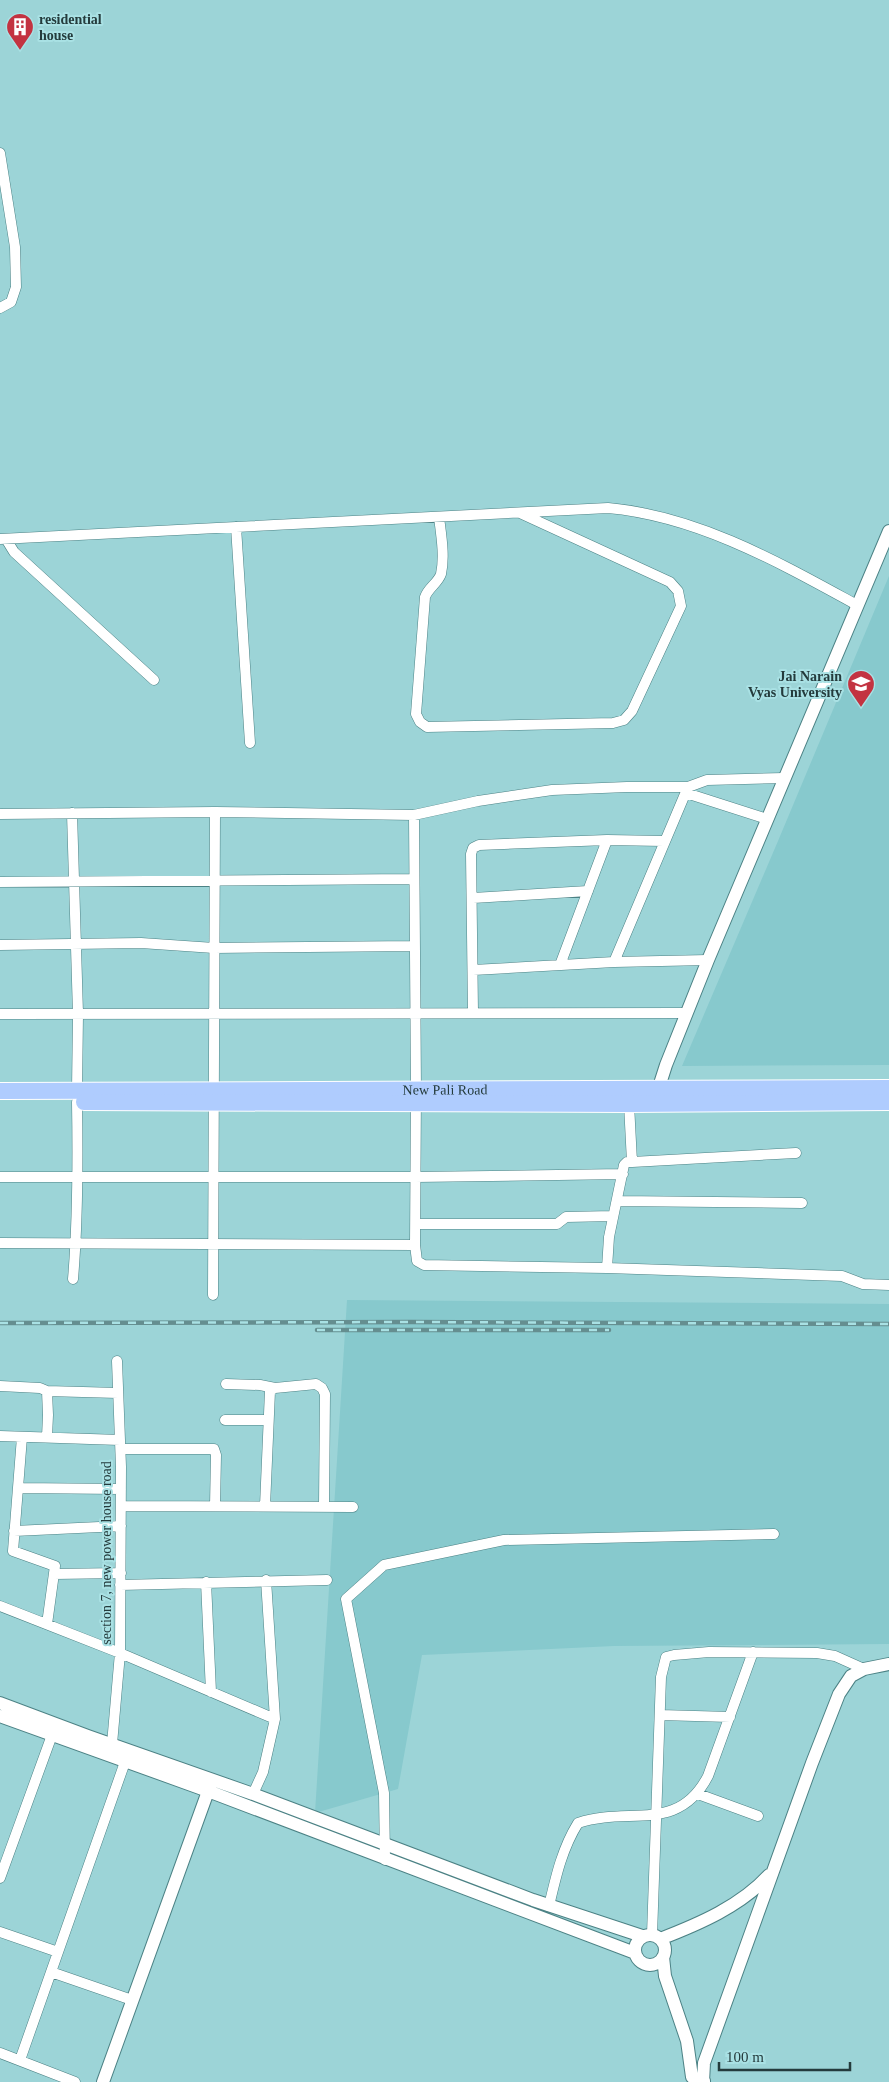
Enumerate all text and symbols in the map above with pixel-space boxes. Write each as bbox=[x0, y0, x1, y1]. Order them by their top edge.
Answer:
building icon: residential house bbox=[5, 12, 35, 51]
place label: residential house bbox=[39, 12, 102, 43]
place label: Jai Narain Vyas University bbox=[748, 669, 842, 700]
school or university icon: Jai Narain Vyas University bbox=[846, 669, 876, 708]
street label: New Pali Road bbox=[403, 1082, 487, 1098]
street label: section 7, new power house road bbox=[99, 1461, 114, 1645]
scale bar bbox=[719, 2040, 850, 2072]
text: 100 m bbox=[726, 2049, 764, 2065]

